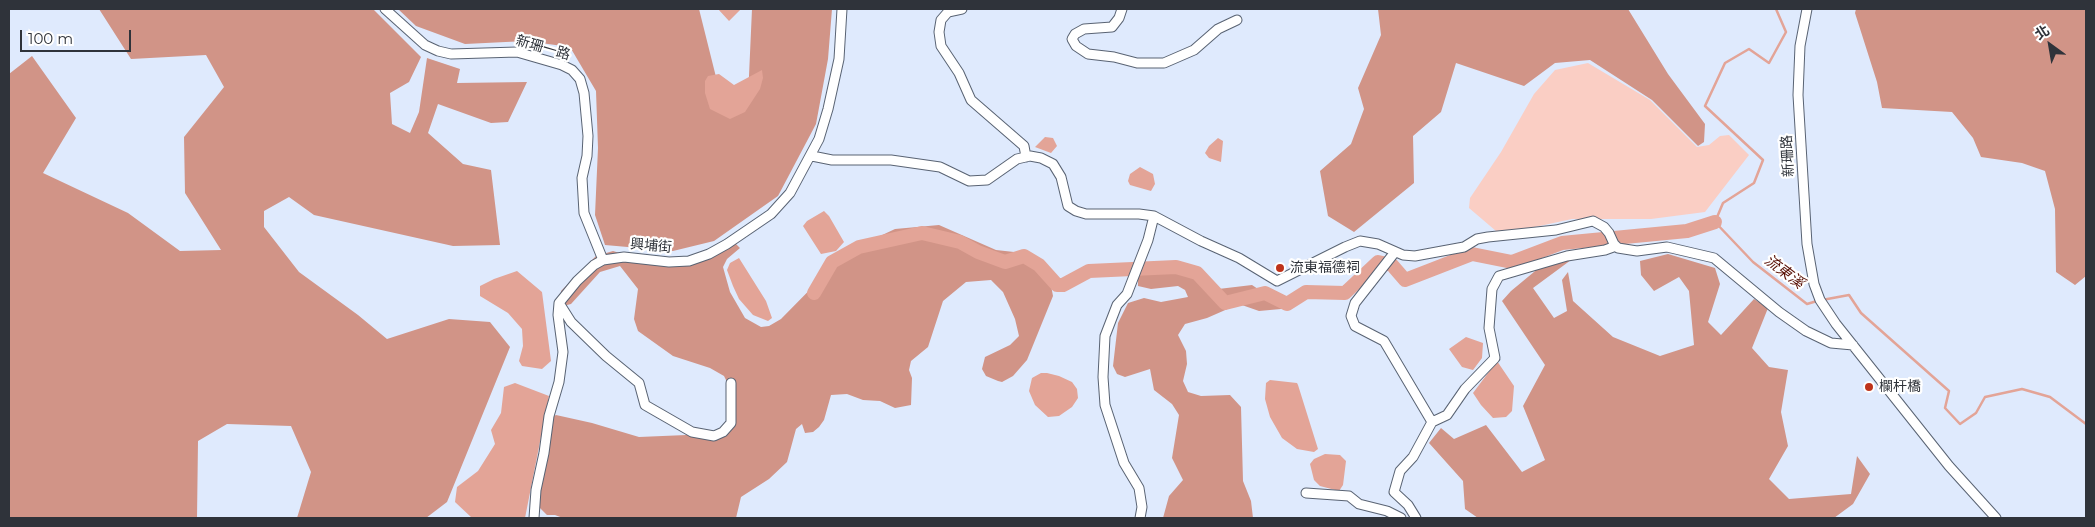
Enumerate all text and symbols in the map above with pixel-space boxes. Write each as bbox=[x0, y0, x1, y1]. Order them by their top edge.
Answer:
scale bar bbox=[22, 20, 134, 52]
north arrow bbox=[2025, 20, 2075, 70]
text: 北 bbox=[2031, 21, 2053, 44]
text: 100 m bbox=[28, 29, 73, 48]
street label: 新珊一路 bbox=[514, 32, 572, 64]
street label: 新珊路 bbox=[1779, 135, 1797, 177]
street label: 興埔街 bbox=[629, 236, 673, 256]
water label: 流東溪 bbox=[1761, 251, 1807, 293]
place label: 流東福德祠 bbox=[1290, 260, 1360, 276]
marker: 流東福德祠 bbox=[1274, 262, 1286, 274]
place label: 欄杆橋 bbox=[1879, 379, 1921, 395]
marker: 欄杆橋 bbox=[1863, 381, 1875, 393]

